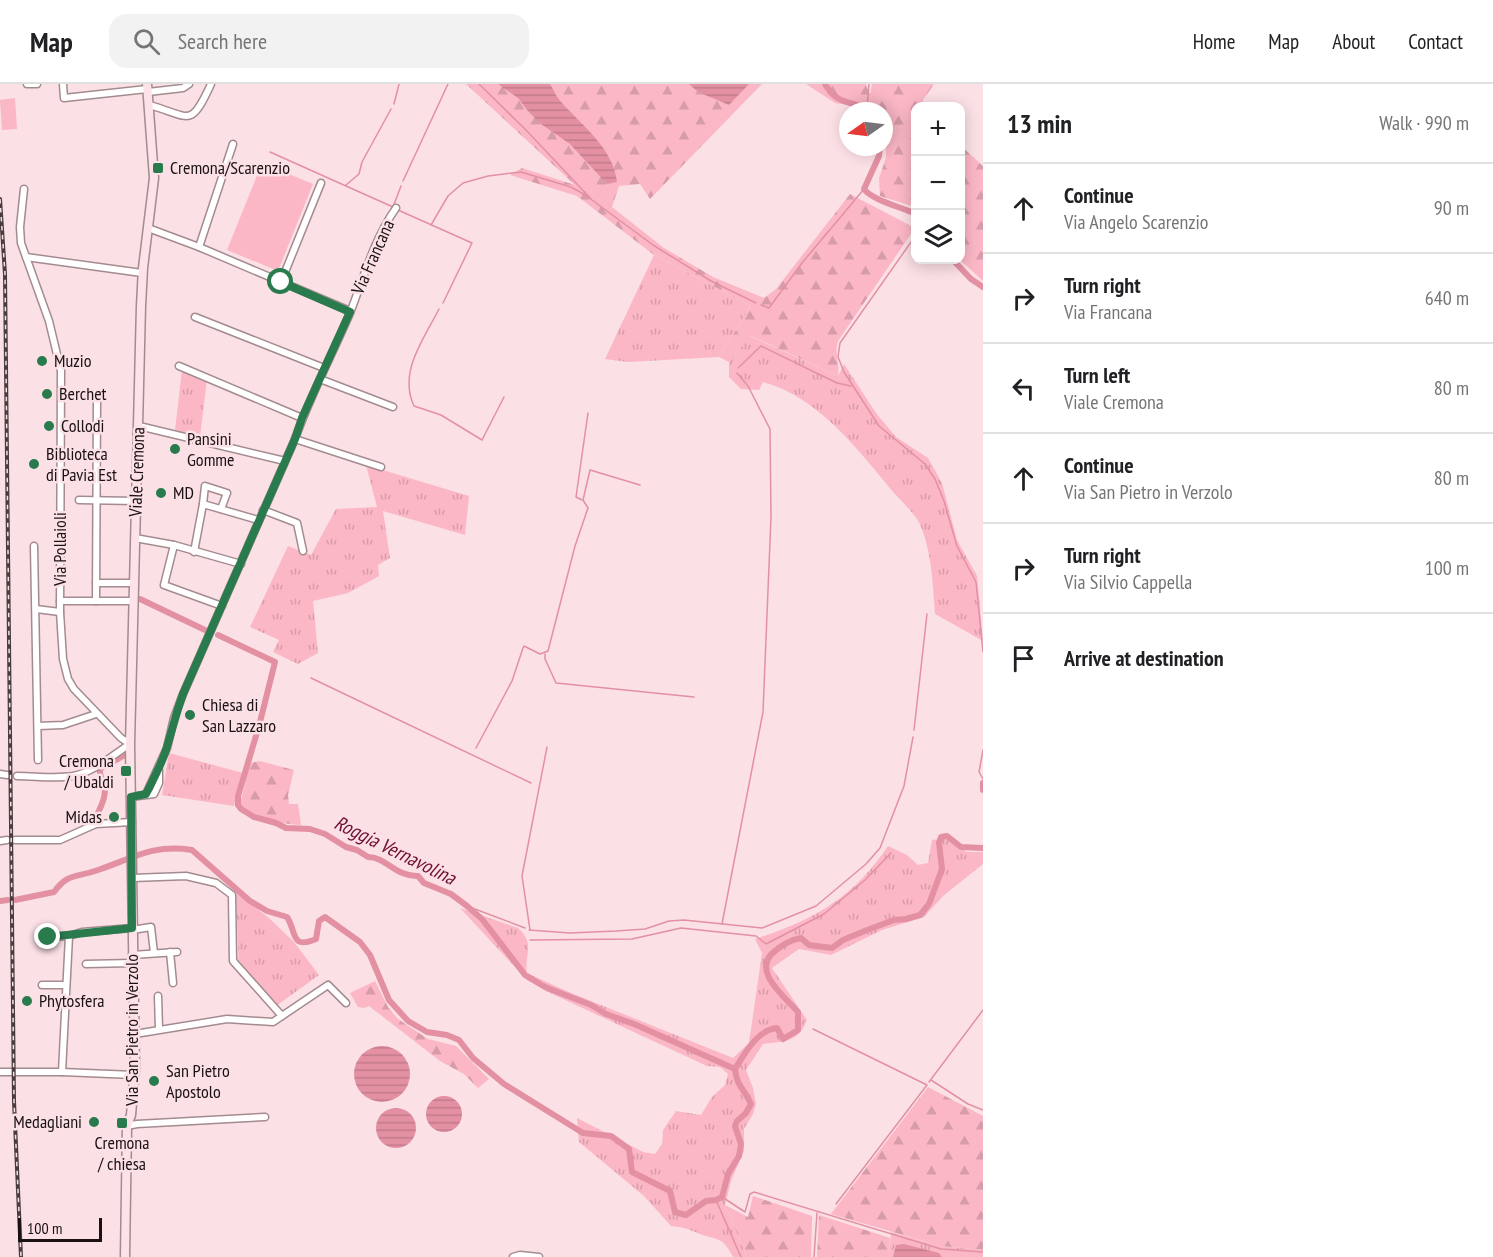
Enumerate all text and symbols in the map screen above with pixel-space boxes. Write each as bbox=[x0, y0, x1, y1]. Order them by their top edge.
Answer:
search box bbox=[109, 14, 529, 68]
text: Map bbox=[30, 23, 73, 60]
icon: search bbox=[130, 25, 163, 58]
text: Search here bbox=[178, 27, 267, 55]
text: Home bbox=[1193, 28, 1235, 55]
text: Map bbox=[1268, 28, 1299, 55]
text: About bbox=[1332, 28, 1375, 55]
text: Contact bbox=[1408, 28, 1463, 55]
north arrow bbox=[839, 102, 893, 156]
map controls bbox=[911, 102, 965, 264]
button: + bbox=[911, 102, 965, 156]
text: 13 min bbox=[1007, 107, 1072, 140]
text: Walk · 990 m bbox=[1379, 110, 1469, 136]
place label: Cremona/Scarenzio bbox=[170, 156, 290, 179]
button: − bbox=[911, 156, 965, 210]
marker: Cremona/Scarenzio bbox=[151, 161, 165, 175]
text: Continue bbox=[1064, 181, 1134, 209]
icon: ahead bbox=[1007, 192, 1040, 225]
text: 90 m bbox=[1434, 195, 1469, 221]
text: Via Angelo Scarenzio bbox=[1064, 209, 1208, 235]
button: layers bbox=[911, 210, 965, 264]
street label: Via Francana bbox=[345, 216, 399, 299]
route start bbox=[267, 268, 293, 294]
text: Turn right bbox=[1064, 271, 1141, 299]
icon: right bbox=[1007, 282, 1040, 315]
text: 640 m bbox=[1425, 285, 1469, 311]
text: Via Francana bbox=[1064, 299, 1152, 325]
place label: Muzio bbox=[54, 349, 92, 372]
marker: Muzio bbox=[35, 354, 49, 368]
text: Turn left bbox=[1064, 361, 1130, 389]
icon: left bbox=[1007, 372, 1040, 405]
text: 80 m bbox=[1434, 375, 1469, 401]
place label: Berchet bbox=[59, 382, 107, 405]
marker: Berchet bbox=[40, 387, 54, 401]
text: Viale Cremona bbox=[1064, 389, 1164, 415]
place label: Collodi bbox=[61, 414, 104, 437]
marker: Collodi bbox=[42, 419, 56, 433]
street label: Viale Cremona bbox=[123, 427, 150, 518]
place label: Pansini Gomme bbox=[187, 427, 235, 471]
place label: Biblioteca di Pavia Est bbox=[46, 442, 117, 486]
marker: Pansini Gomme bbox=[168, 442, 182, 456]
text: Continue bbox=[1064, 451, 1134, 479]
marker: Biblioteca di Pavia Est bbox=[27, 457, 41, 471]
icon: ahead bbox=[1007, 462, 1040, 495]
text: 80 m bbox=[1434, 465, 1469, 491]
text: Via San Pietro in Verzolo bbox=[1064, 479, 1233, 505]
place label: MD bbox=[173, 481, 194, 504]
marker: MD bbox=[154, 486, 168, 500]
street label: Via Pollaioli bbox=[48, 512, 71, 587]
text: Turn right bbox=[1064, 541, 1141, 569]
icon: right bbox=[1007, 552, 1040, 585]
text: 100 m bbox=[1425, 555, 1469, 581]
text: Via Silvio Cappella bbox=[1064, 569, 1192, 595]
icon: arrive bbox=[1007, 642, 1040, 675]
text: Arrive at destination bbox=[1064, 644, 1224, 672]
place label: Chiesa di San Lazzaro bbox=[202, 693, 276, 737]
marker: Chiesa di San Lazzaro bbox=[183, 708, 197, 722]
place label: Cremona / Ubaldi bbox=[59, 749, 114, 793]
marker: Cremona / Ubaldi bbox=[119, 764, 133, 778]
place label: Midas bbox=[66, 805, 102, 828]
water label: Roggia Vernavolina bbox=[330, 809, 461, 891]
marker: Midas bbox=[107, 810, 121, 824]
route end bbox=[34, 923, 60, 949]
street label: Via San Pietro in Verzolo bbox=[120, 954, 143, 1107]
place label: Phytosfera bbox=[39, 989, 105, 1012]
marker: Phytosfera bbox=[20, 994, 34, 1008]
place label: San Pietro Apostolo bbox=[166, 1059, 230, 1103]
marker: San Pietro Apostolo bbox=[147, 1074, 161, 1088]
place label: Medagliani bbox=[13, 1110, 82, 1133]
marker: Medagliani bbox=[87, 1115, 101, 1129]
marker: Cremona / chiesa bbox=[115, 1116, 129, 1130]
place label: Cremona / chiesa bbox=[95, 1131, 149, 1175]
scale bar bbox=[18, 1215, 102, 1242]
text: 100 m bbox=[27, 1218, 62, 1238]

